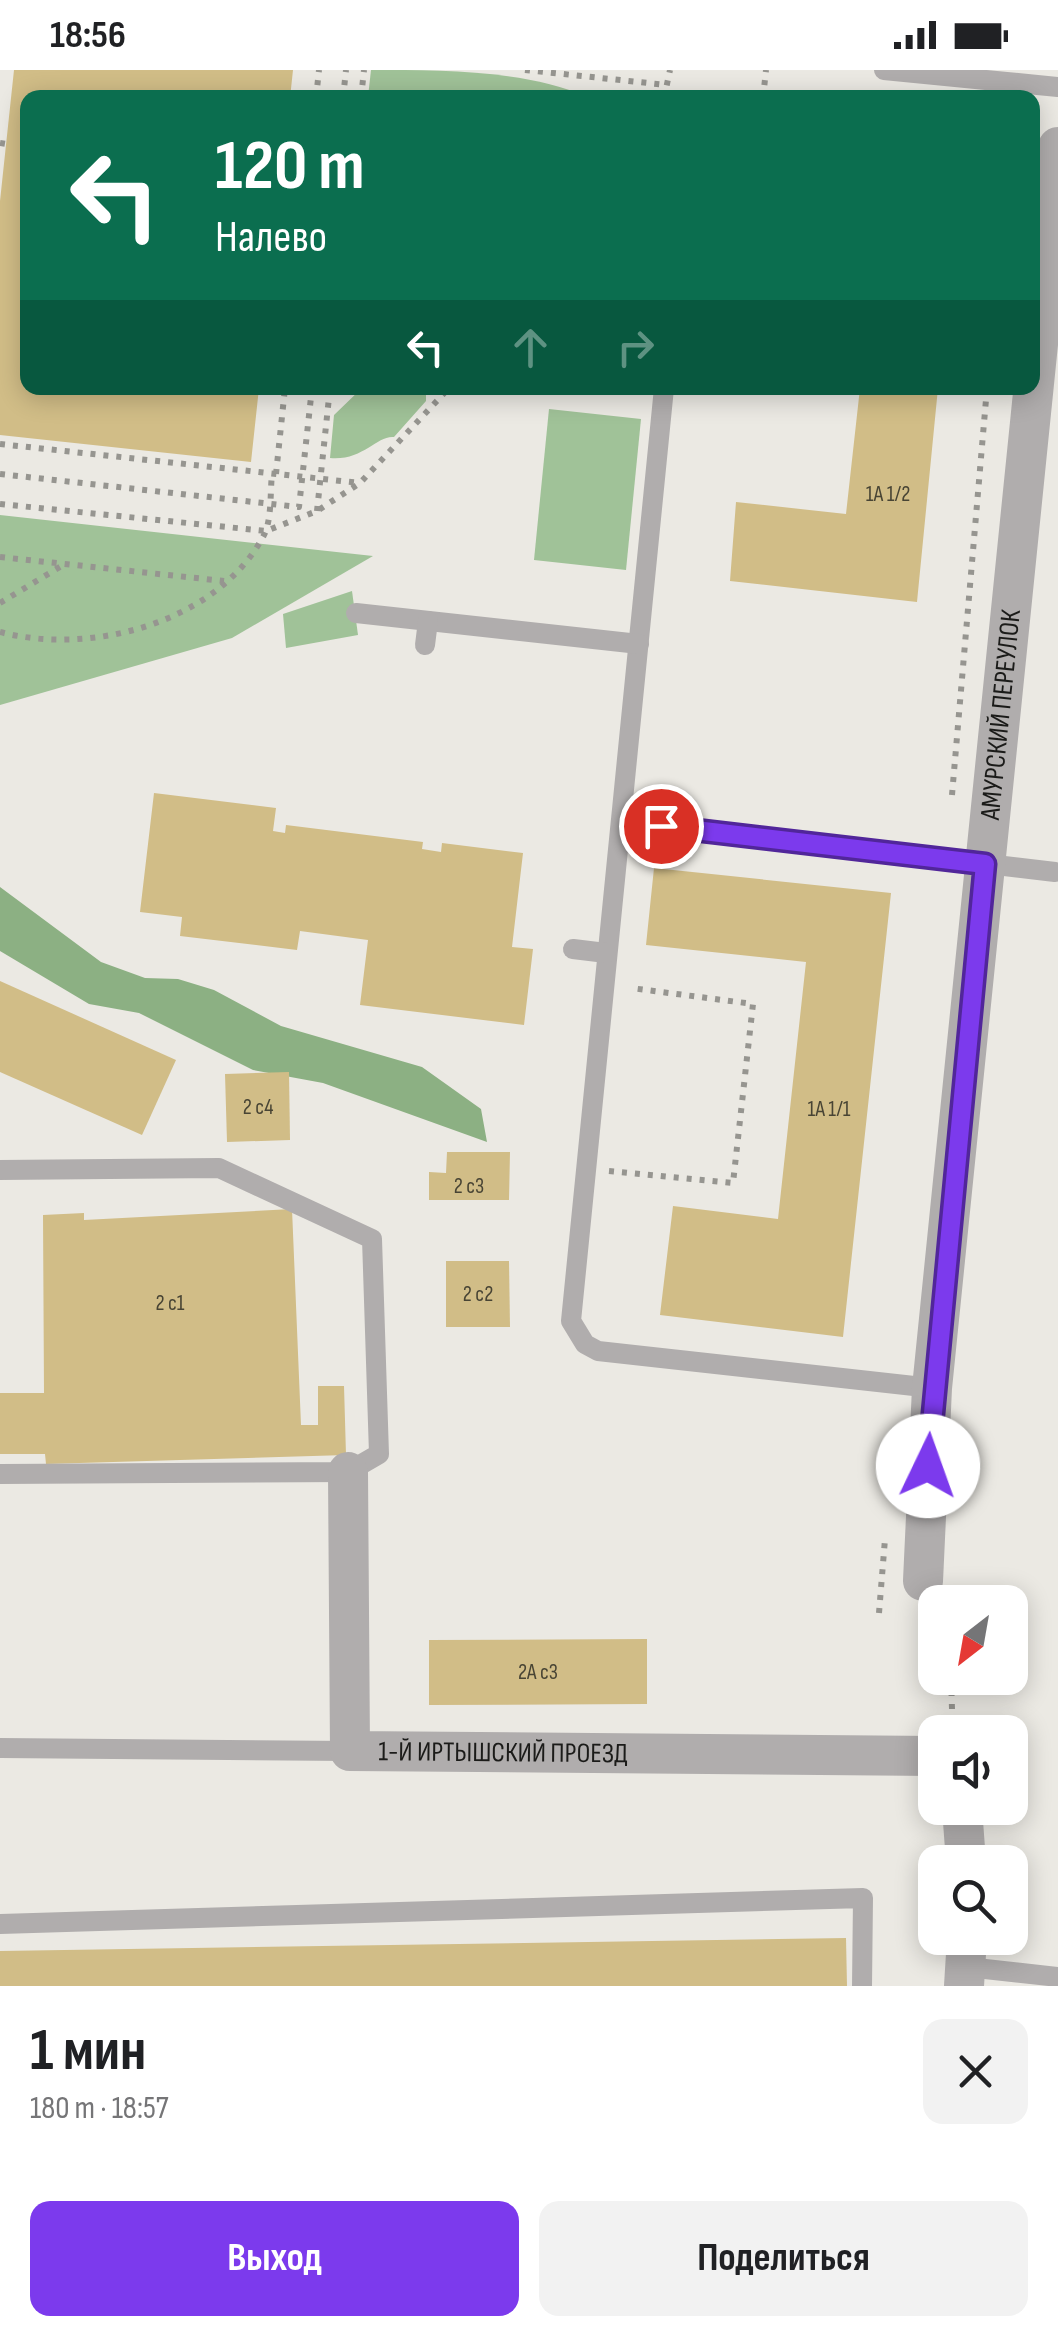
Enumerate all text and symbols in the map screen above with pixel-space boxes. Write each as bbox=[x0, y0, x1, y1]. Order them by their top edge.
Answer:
text: 18:56 bbox=[50, 13, 126, 58]
text: 120 m bbox=[215, 125, 365, 209]
icon: left bbox=[50, 130, 180, 260]
text: Налево bbox=[215, 210, 327, 265]
icon: left bbox=[398, 320, 453, 375]
icon: ahead bbox=[503, 320, 558, 375]
icon: right bbox=[608, 320, 663, 375]
house number: 1А 1/2 bbox=[866, 481, 910, 508]
street label: АМУРСКИЙ ПЕРЕУЛОК bbox=[973, 608, 1027, 822]
pin bbox=[619, 784, 704, 869]
icon: arrive bbox=[634, 799, 689, 854]
house number: 2 c4 bbox=[243, 1094, 273, 1121]
house number: 1А 1/1 bbox=[807, 1096, 851, 1123]
house number: 2 c3 bbox=[454, 1173, 484, 1200]
house number: 2 c2 bbox=[463, 1281, 493, 1308]
house number: 2 c1 bbox=[155, 1290, 185, 1317]
position arrow bbox=[876, 1414, 980, 1518]
north arrow bbox=[918, 1585, 1028, 1695]
map controls bbox=[918, 1585, 1028, 1955]
house number: 2А с3 bbox=[518, 1659, 558, 1686]
button: sound bbox=[918, 1715, 1028, 1825]
street label: 1-Й ИРТЫШСКИЙ ПРОЕЗД bbox=[378, 1735, 628, 1770]
button: search bbox=[918, 1845, 1028, 1955]
text: 1 мин bbox=[30, 2015, 146, 2087]
button: close bbox=[923, 2019, 1028, 2124]
text: 180 m · 18:57 bbox=[30, 2089, 168, 2128]
button: Выход bbox=[30, 2201, 519, 2316]
button: Поделиться bbox=[539, 2201, 1028, 2316]

